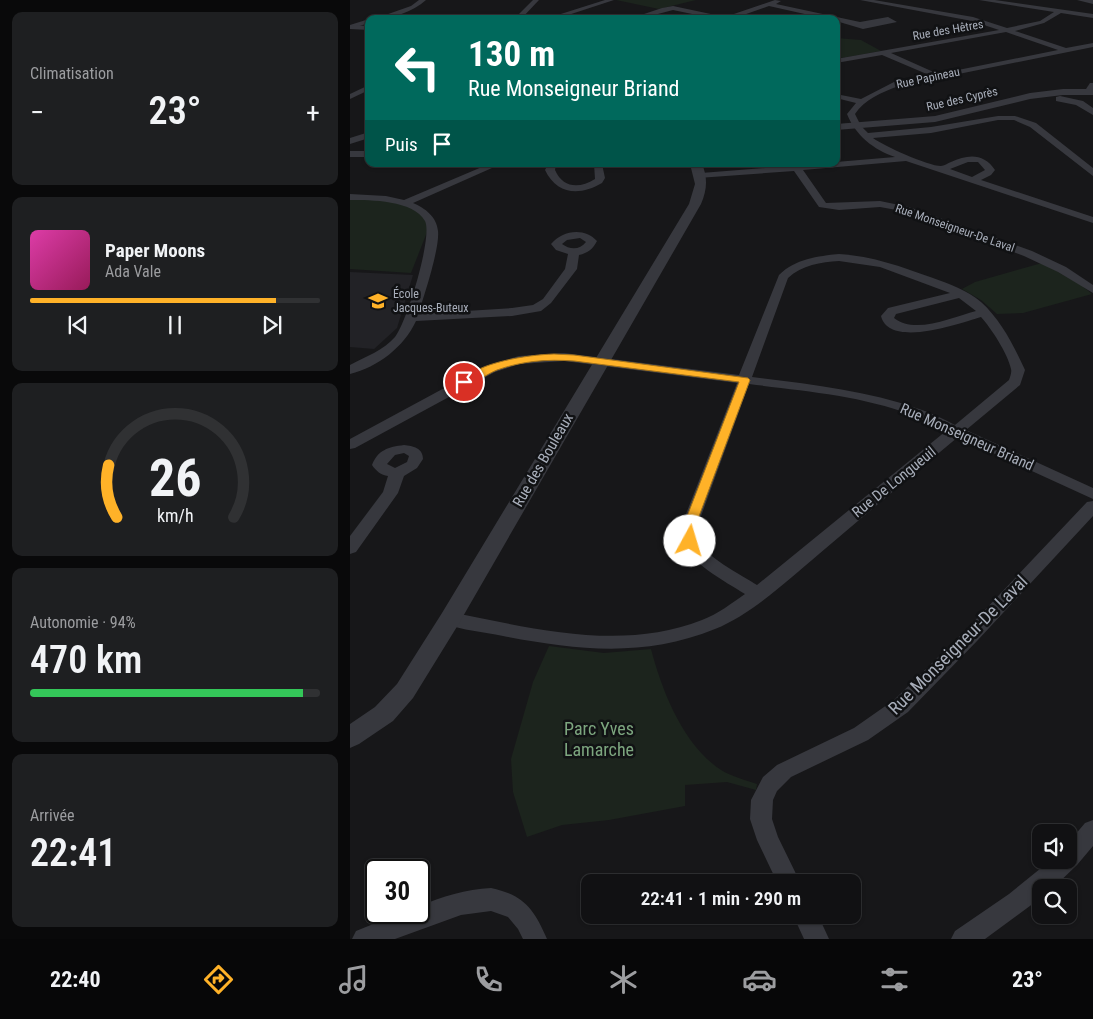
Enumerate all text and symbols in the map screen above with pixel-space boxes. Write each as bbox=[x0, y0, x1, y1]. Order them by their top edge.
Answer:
street label: Rue des Hêtres bbox=[912, 17, 984, 43]
text: 130 m bbox=[468, 34, 555, 75]
icon: left bbox=[385, 35, 450, 100]
text: Climatisation bbox=[30, 64, 114, 83]
street label: Rue Papineau bbox=[895, 64, 961, 92]
text: Rue Monseigneur Briand bbox=[468, 76, 679, 101]
street label: Rue des Cyprès bbox=[925, 84, 999, 114]
text: 23° bbox=[149, 89, 201, 133]
text: − bbox=[30, 96, 44, 129]
text: + bbox=[306, 96, 320, 129]
icon: arrive bbox=[428, 130, 456, 158]
text: Puis bbox=[385, 133, 418, 156]
street label: Rue Monseigneur-De Laval bbox=[894, 201, 1016, 255]
text: Paper Moons bbox=[105, 239, 205, 262]
text: Ada Vale bbox=[105, 262, 161, 281]
place label: École Jacques-Buteux bbox=[393, 286, 469, 315]
school or university icon: École Jacques-Buteux bbox=[367, 290, 389, 312]
icon: previous bbox=[64, 311, 92, 339]
icon: pause bbox=[161, 311, 189, 339]
icon: next bbox=[258, 311, 286, 339]
pin bbox=[443, 361, 485, 403]
icon: arrive bbox=[450, 368, 478, 396]
street label: Rue Monseigneur Briand bbox=[897, 399, 1037, 475]
street label: Rue des Bouleaux bbox=[509, 410, 577, 510]
street label: Rue De Longueuil bbox=[849, 443, 939, 521]
text: 26 bbox=[149, 448, 201, 509]
text: km/h bbox=[157, 505, 193, 526]
position arrow bbox=[663, 514, 715, 566]
street label: Rue Monseigneur-De Laval bbox=[884, 571, 1031, 718]
text: Autonomie · 94% bbox=[30, 613, 136, 632]
text: 470 km bbox=[30, 638, 142, 682]
park label: Parc Yves Lamarche bbox=[564, 718, 634, 760]
text: Arrivée bbox=[30, 806, 74, 825]
map controls bbox=[1032, 824, 1077, 924]
button: sound bbox=[1032, 824, 1077, 869]
text: 22:41 bbox=[30, 831, 116, 875]
speed limit sign: 30 bbox=[365, 859, 430, 924]
button: search bbox=[1032, 879, 1077, 924]
text: 22:41 · 1 min · 290 m bbox=[641, 887, 801, 910]
icon: directions bbox=[201, 962, 236, 997]
icon: music bbox=[336, 962, 371, 997]
icon: phone bbox=[471, 962, 506, 997]
icon: climate bbox=[606, 962, 641, 997]
icon: car bbox=[742, 962, 777, 997]
icon: filters bbox=[877, 962, 912, 997]
text: 22:40 bbox=[50, 967, 101, 992]
text: 23° bbox=[1012, 967, 1043, 992]

